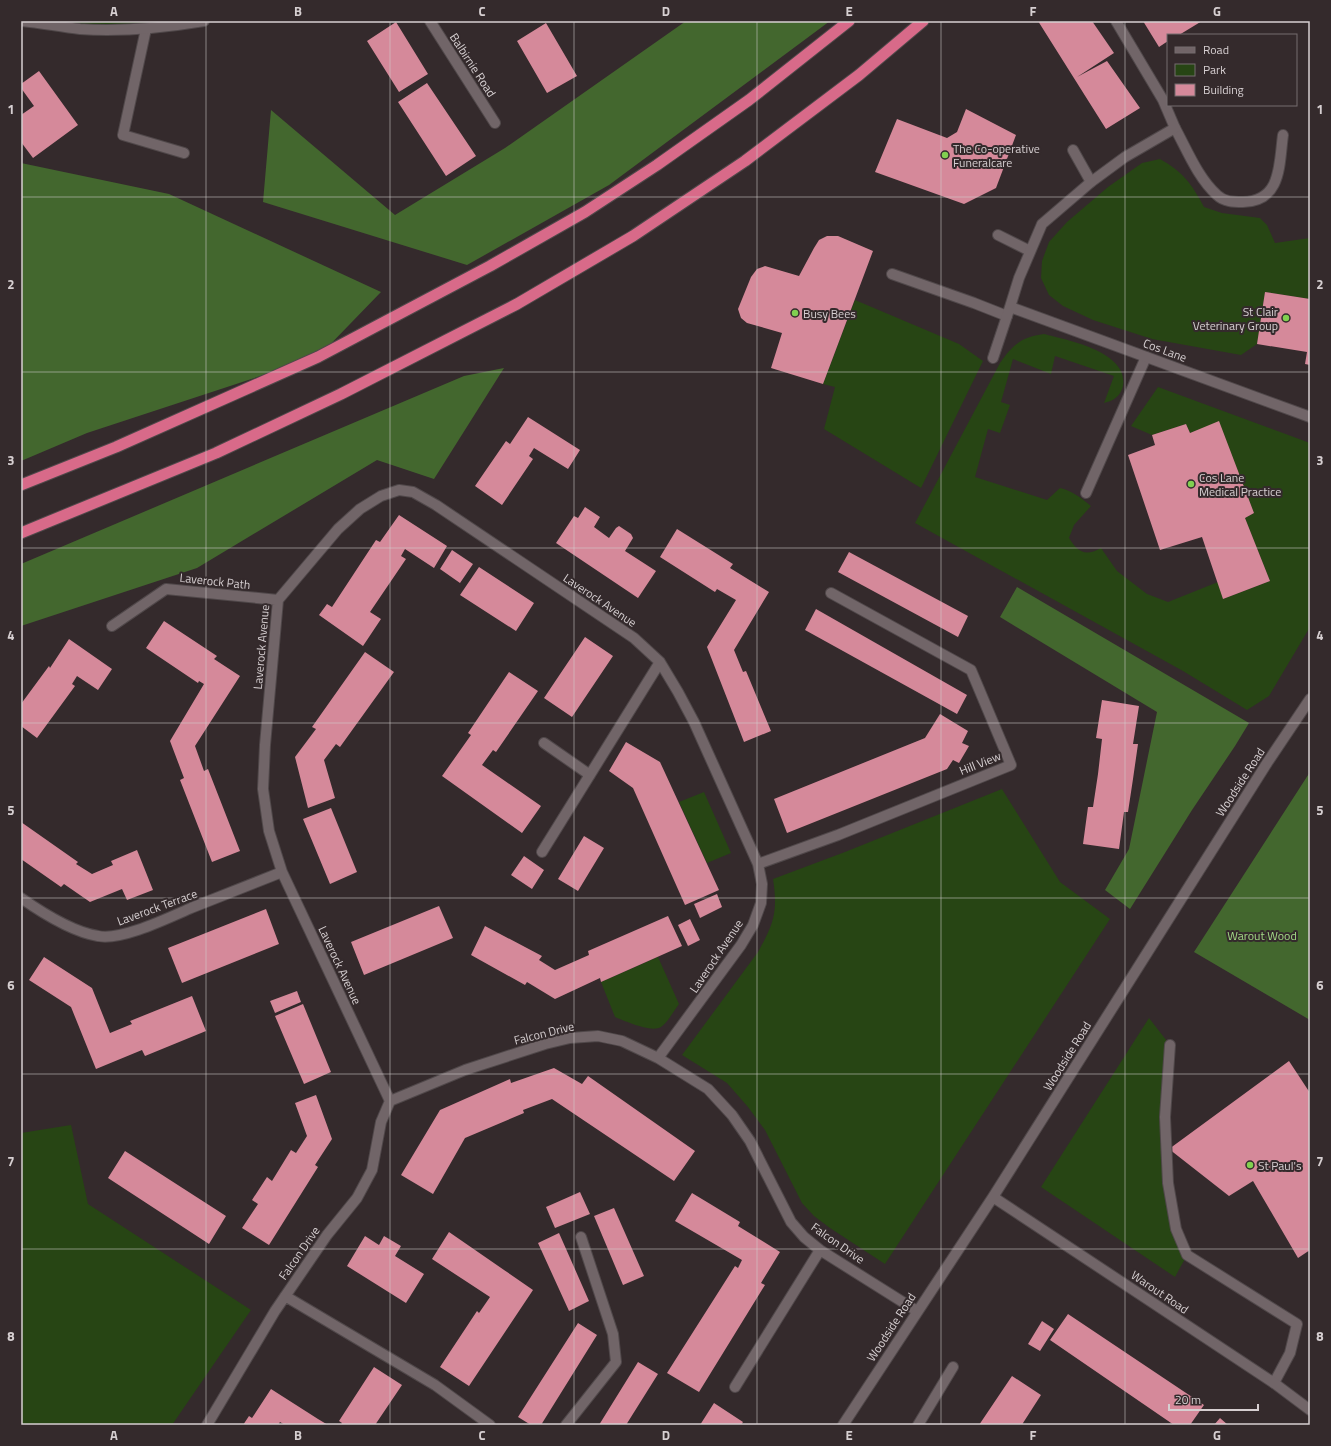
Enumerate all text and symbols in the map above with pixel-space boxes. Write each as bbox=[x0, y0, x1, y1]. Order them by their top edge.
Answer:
text: A bbox=[110, 1, 118, 21]
text: B bbox=[294, 1, 302, 21]
text: C bbox=[478, 1, 486, 21]
text: D bbox=[662, 1, 670, 21]
text: E bbox=[845, 1, 853, 21]
text: F bbox=[1030, 1, 1037, 21]
text: G bbox=[1213, 1, 1221, 21]
street label: Balbirnie Road bbox=[445, 29, 501, 101]
legend bbox=[1167, 34, 1297, 106]
text: Road bbox=[1203, 40, 1229, 59]
text: Park bbox=[1203, 60, 1226, 79]
text: Building bbox=[1203, 80, 1244, 99]
text: 1 bbox=[7, 99, 15, 119]
text: 1 bbox=[1316, 99, 1324, 119]
place label: The Co-operative Funeralcare bbox=[953, 139, 1040, 172]
marker: The Co-operative Funeralcare bbox=[940, 150, 950, 160]
text: 2 bbox=[7, 274, 15, 294]
text: 2 bbox=[1316, 274, 1324, 294]
place label: St Clair Veterinary Group bbox=[1193, 302, 1278, 335]
place label: Busy Bees bbox=[803, 304, 856, 323]
marker: Busy Bees bbox=[790, 308, 800, 318]
marker: St Clair Veterinary Group bbox=[1281, 313, 1291, 323]
street label: Cos Lane bbox=[1140, 333, 1190, 367]
text: 3 bbox=[7, 450, 15, 470]
text: 3 bbox=[1316, 450, 1324, 470]
place label: Cos Lane Medical Practice bbox=[1199, 468, 1281, 501]
marker: Cos Lane Medical Practice bbox=[1186, 479, 1196, 489]
street label: Laverock Path bbox=[179, 568, 251, 594]
street label: Laverock Avenue bbox=[559, 568, 641, 632]
street label: Laverock Avenue bbox=[248, 604, 274, 690]
text: 4 bbox=[7, 625, 15, 645]
text: 4 bbox=[1316, 625, 1324, 645]
street label: Woodside Road bbox=[1211, 744, 1269, 820]
street label: Hill View bbox=[956, 746, 1004, 780]
text: 5 bbox=[7, 800, 15, 820]
text: 5 bbox=[1316, 800, 1324, 820]
street label: Laverock Terrace bbox=[114, 884, 200, 930]
street label: Laverock Avenue bbox=[684, 915, 748, 997]
street label: Laverock Avenue bbox=[313, 922, 367, 1008]
park label: Warout Wood bbox=[1227, 926, 1297, 945]
text: 6 bbox=[7, 975, 15, 995]
text: 6 bbox=[1316, 975, 1324, 995]
street label: Falcon Drive bbox=[512, 1016, 576, 1050]
street label: Woodside Road bbox=[1038, 1018, 1096, 1094]
text: 7 bbox=[7, 1151, 15, 1171]
text: 7 bbox=[1316, 1151, 1324, 1171]
place label: St Paul's bbox=[1258, 1156, 1302, 1175]
marker: St Paul's bbox=[1245, 1160, 1255, 1170]
street label: Falcon Drive bbox=[807, 1218, 869, 1268]
street label: Falcon Drive bbox=[274, 1222, 324, 1284]
street label: Warout Road bbox=[1127, 1266, 1193, 1318]
street label: Woodside Road bbox=[862, 1289, 920, 1365]
text: 8 bbox=[7, 1326, 15, 1346]
text: 8 bbox=[1316, 1326, 1324, 1346]
scale bar bbox=[1169, 1386, 1258, 1412]
text: 20 m bbox=[1175, 1390, 1201, 1409]
text: A bbox=[110, 1425, 118, 1445]
text: B bbox=[294, 1425, 302, 1445]
text: C bbox=[478, 1425, 486, 1445]
text: D bbox=[662, 1425, 670, 1445]
text: E bbox=[845, 1425, 853, 1445]
text: F bbox=[1030, 1425, 1037, 1445]
text: G bbox=[1213, 1425, 1221, 1445]

